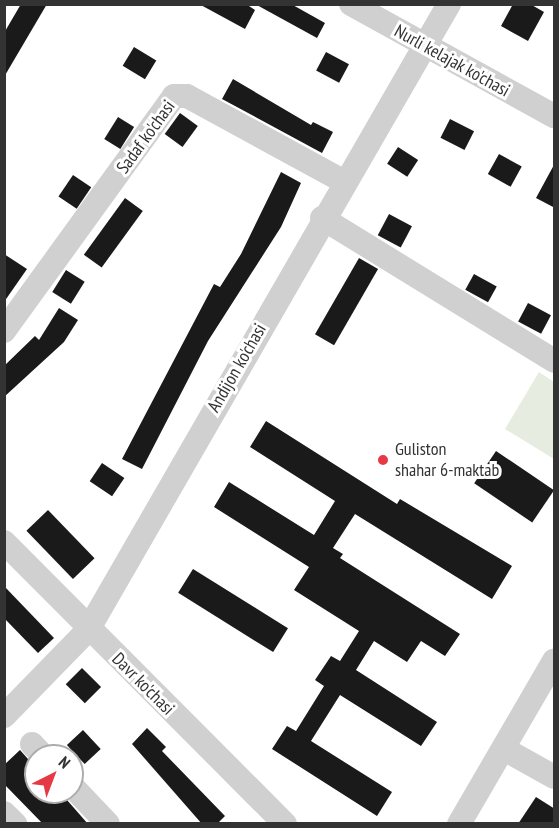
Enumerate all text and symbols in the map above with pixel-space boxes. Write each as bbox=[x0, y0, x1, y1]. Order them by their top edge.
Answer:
street label: Nurli kelajak ko'chasi bbox=[390, 20, 514, 102]
street label: Sadaf ko'chasi bbox=[112, 96, 180, 178]
street label: Andijon ko'chasi bbox=[203, 320, 271, 416]
place label: Guliston shahar 6-maktab bbox=[395, 439, 499, 482]
marker: Guliston shahar 6-maktab bbox=[376, 453, 390, 467]
street label: Davr ko'chasi bbox=[107, 648, 179, 720]
north arrow bbox=[24, 744, 84, 804]
text: N bbox=[55, 752, 75, 772]

